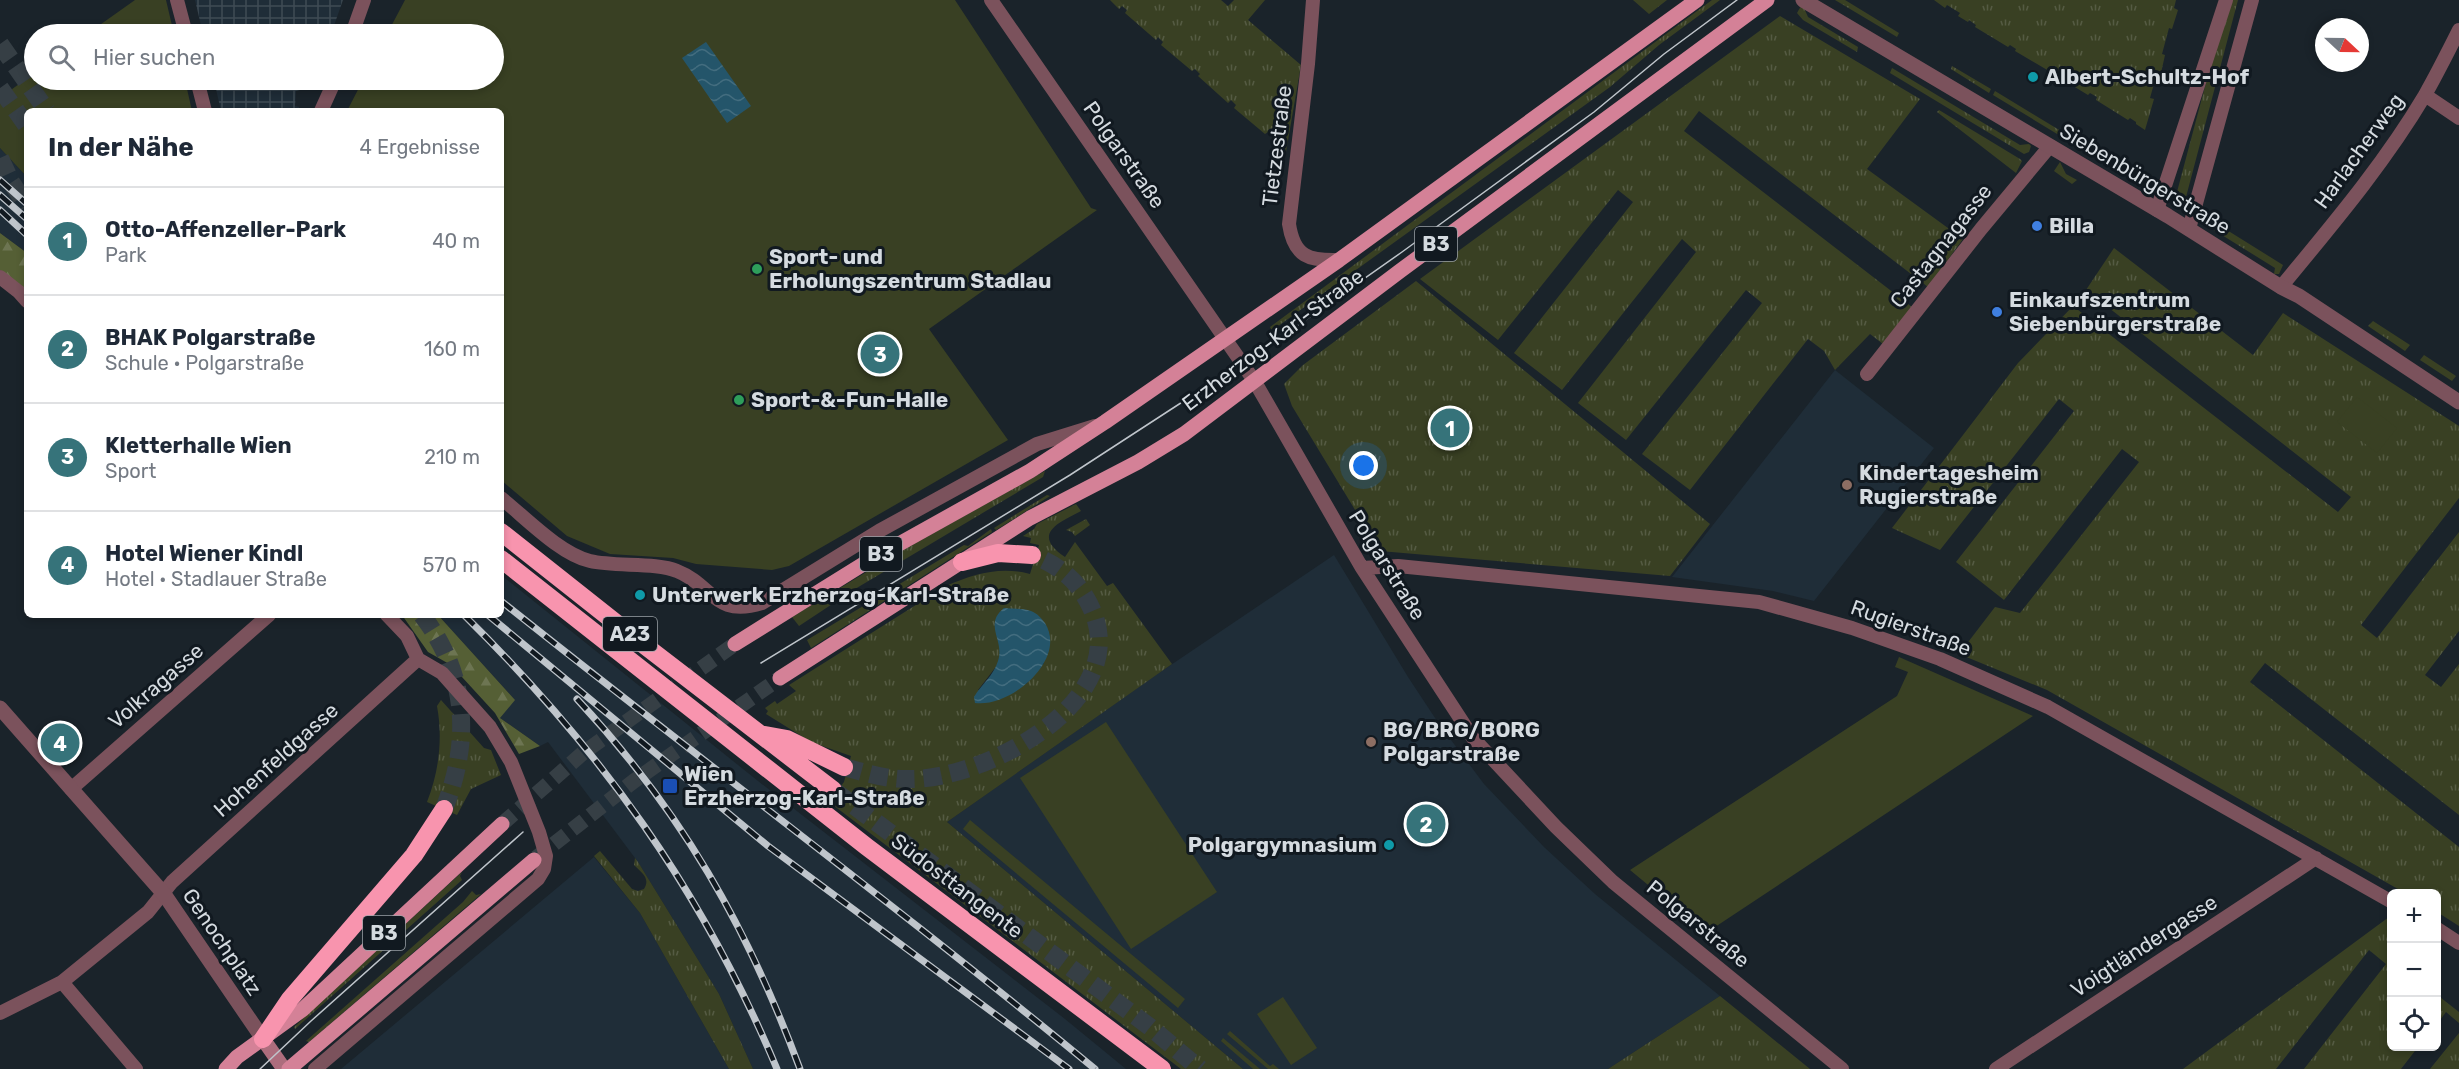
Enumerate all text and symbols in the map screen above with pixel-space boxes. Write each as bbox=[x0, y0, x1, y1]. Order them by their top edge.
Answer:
north arrow bbox=[2315, 18, 2369, 72]
search box bbox=[24, 24, 504, 90]
icon: search bbox=[45, 41, 78, 74]
text: Hier suchen bbox=[93, 44, 215, 71]
place label: Albert-Schultz-Hof bbox=[2045, 64, 2250, 89]
marker: Albert-Schultz-Hof bbox=[2026, 70, 2040, 84]
street label: Tietzestraße bbox=[1257, 84, 1296, 208]
street label: Harlacherweg bbox=[2308, 88, 2409, 213]
street label: Polgarstraße bbox=[1078, 96, 1171, 213]
street label: Siebenbürgerstraße bbox=[2055, 118, 2235, 239]
text: In der Nähe bbox=[48, 132, 194, 163]
text: 4 Ergebnisse bbox=[360, 135, 480, 159]
street label: Castagnagasse bbox=[1885, 179, 1997, 313]
place label: Billa bbox=[2049, 213, 2094, 238]
text: Otto-Affenzeller-Park bbox=[105, 216, 346, 243]
marker: Billa bbox=[2030, 219, 2044, 233]
road number: B3 bbox=[1415, 227, 1457, 261]
text: 1 bbox=[63, 229, 72, 253]
text: 40 m bbox=[432, 229, 480, 253]
text: Park bbox=[105, 243, 147, 267]
place label: Sport- und Erholungszentrum Stadlau bbox=[769, 244, 1051, 293]
marker: Sport- und Erholungszentrum Stadlau bbox=[750, 262, 764, 276]
street label: Erzherzog-Karl-Straße bbox=[1177, 263, 1368, 416]
place label: Einkaufszentrum Siebenbürgerstraße bbox=[2009, 287, 2221, 336]
marker: Einkaufszentrum Siebenbürgerstraße bbox=[1990, 305, 2004, 319]
text: BHAK Polgarstraße bbox=[105, 324, 315, 351]
pin: 3 bbox=[860, 332, 900, 376]
text: 2 bbox=[61, 337, 74, 361]
text: 160 m bbox=[424, 337, 480, 361]
text: Schule · Polgarstraße bbox=[105, 351, 304, 375]
place label: Sport-&-Fun-Halle bbox=[751, 387, 948, 412]
marker: Sport-&-Fun-Halle bbox=[732, 393, 746, 407]
pin: 1 bbox=[1430, 406, 1470, 450]
text: Kletterhalle Wien bbox=[105, 432, 292, 459]
text: 3 bbox=[61, 445, 74, 469]
text: 210 m bbox=[424, 445, 480, 469]
your location bbox=[1349, 451, 1378, 480]
text: Sport bbox=[105, 459, 156, 483]
place label: Kindertagesheim Rugierstraße bbox=[1859, 460, 2039, 509]
marker: Kindertagesheim Rugierstraße bbox=[1840, 478, 1854, 492]
street label: Polgarstraße bbox=[1344, 505, 1431, 624]
road number: B3 bbox=[860, 537, 902, 571]
text: Hotel Wiener Kindl bbox=[105, 540, 303, 567]
text: 4 bbox=[61, 553, 74, 577]
text: 570 m bbox=[422, 553, 480, 577]
text: Hotel · Stadlauer Straße bbox=[105, 567, 327, 591]
place label: Unterwerk Erzherzog-Karl-Straße bbox=[652, 582, 1009, 607]
marker: Unterwerk Erzherzog-Karl-Straße bbox=[633, 588, 647, 602]
street label: Rugierstraße bbox=[1848, 594, 1975, 661]
road number: A23 bbox=[603, 617, 657, 651]
street label: Volkragasse bbox=[103, 638, 208, 734]
street label: Hohenfeldgasse bbox=[208, 697, 343, 822]
place label: BG/BRG/BORG Polgarstraße bbox=[1383, 717, 1540, 766]
pin: 4 bbox=[40, 720, 80, 766]
marker: BG/BRG/BORG Polgarstraße bbox=[1364, 735, 1378, 749]
place label: Wien Erzherzog-Karl-Straße bbox=[684, 761, 925, 810]
marker: Wien Erzherzog-Karl-Straße bbox=[661, 777, 679, 795]
pin: 2 bbox=[1406, 802, 1446, 846]
street label: Südosttangente bbox=[886, 828, 1028, 943]
place label: Polgargymnasium bbox=[1188, 832, 1377, 857]
marker: Polgargymnasium bbox=[1382, 838, 1396, 852]
street label: Polgarstraße bbox=[1642, 875, 1755, 973]
street label: Genochplatz bbox=[178, 884, 267, 1000]
street label: Voigtländergasse bbox=[2066, 889, 2222, 1002]
map controls bbox=[2387, 889, 2441, 1051]
button: + bbox=[2387, 889, 2441, 943]
road number: B3 bbox=[363, 916, 405, 950]
button: − bbox=[2387, 943, 2441, 997]
button: locate bbox=[2387, 997, 2441, 1051]

